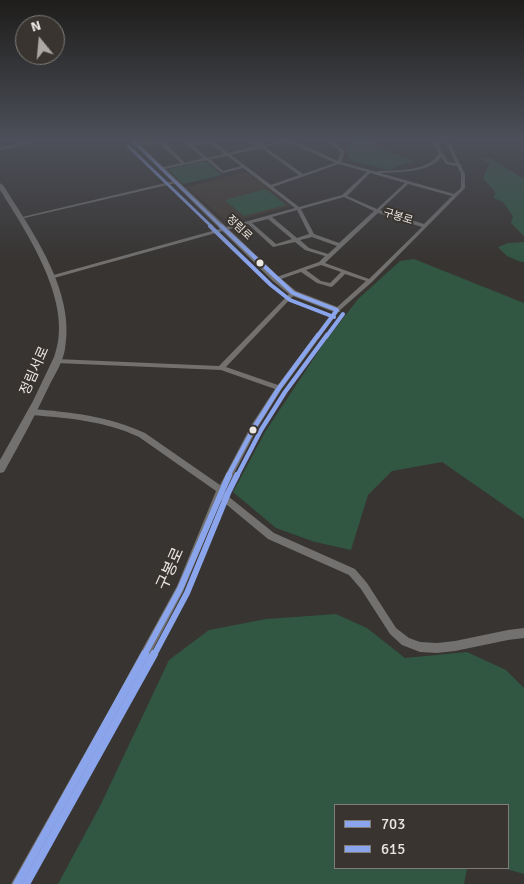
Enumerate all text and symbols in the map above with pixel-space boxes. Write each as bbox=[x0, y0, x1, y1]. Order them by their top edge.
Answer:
north arrow bbox=[15, 15, 65, 65]
text: N bbox=[29, 17, 43, 36]
street label: 구봉로 bbox=[382, 206, 414, 228]
street label: 정림로 bbox=[223, 213, 255, 243]
unlabelled marker bbox=[255, 258, 265, 268]
street label: 정림서로 bbox=[17, 344, 53, 398]
unlabelled marker bbox=[248, 425, 258, 435]
street label: 구봉로 bbox=[153, 545, 189, 593]
legend bbox=[334, 804, 509, 869]
text: 703 bbox=[381, 815, 405, 833]
text: 615 bbox=[381, 840, 405, 858]

